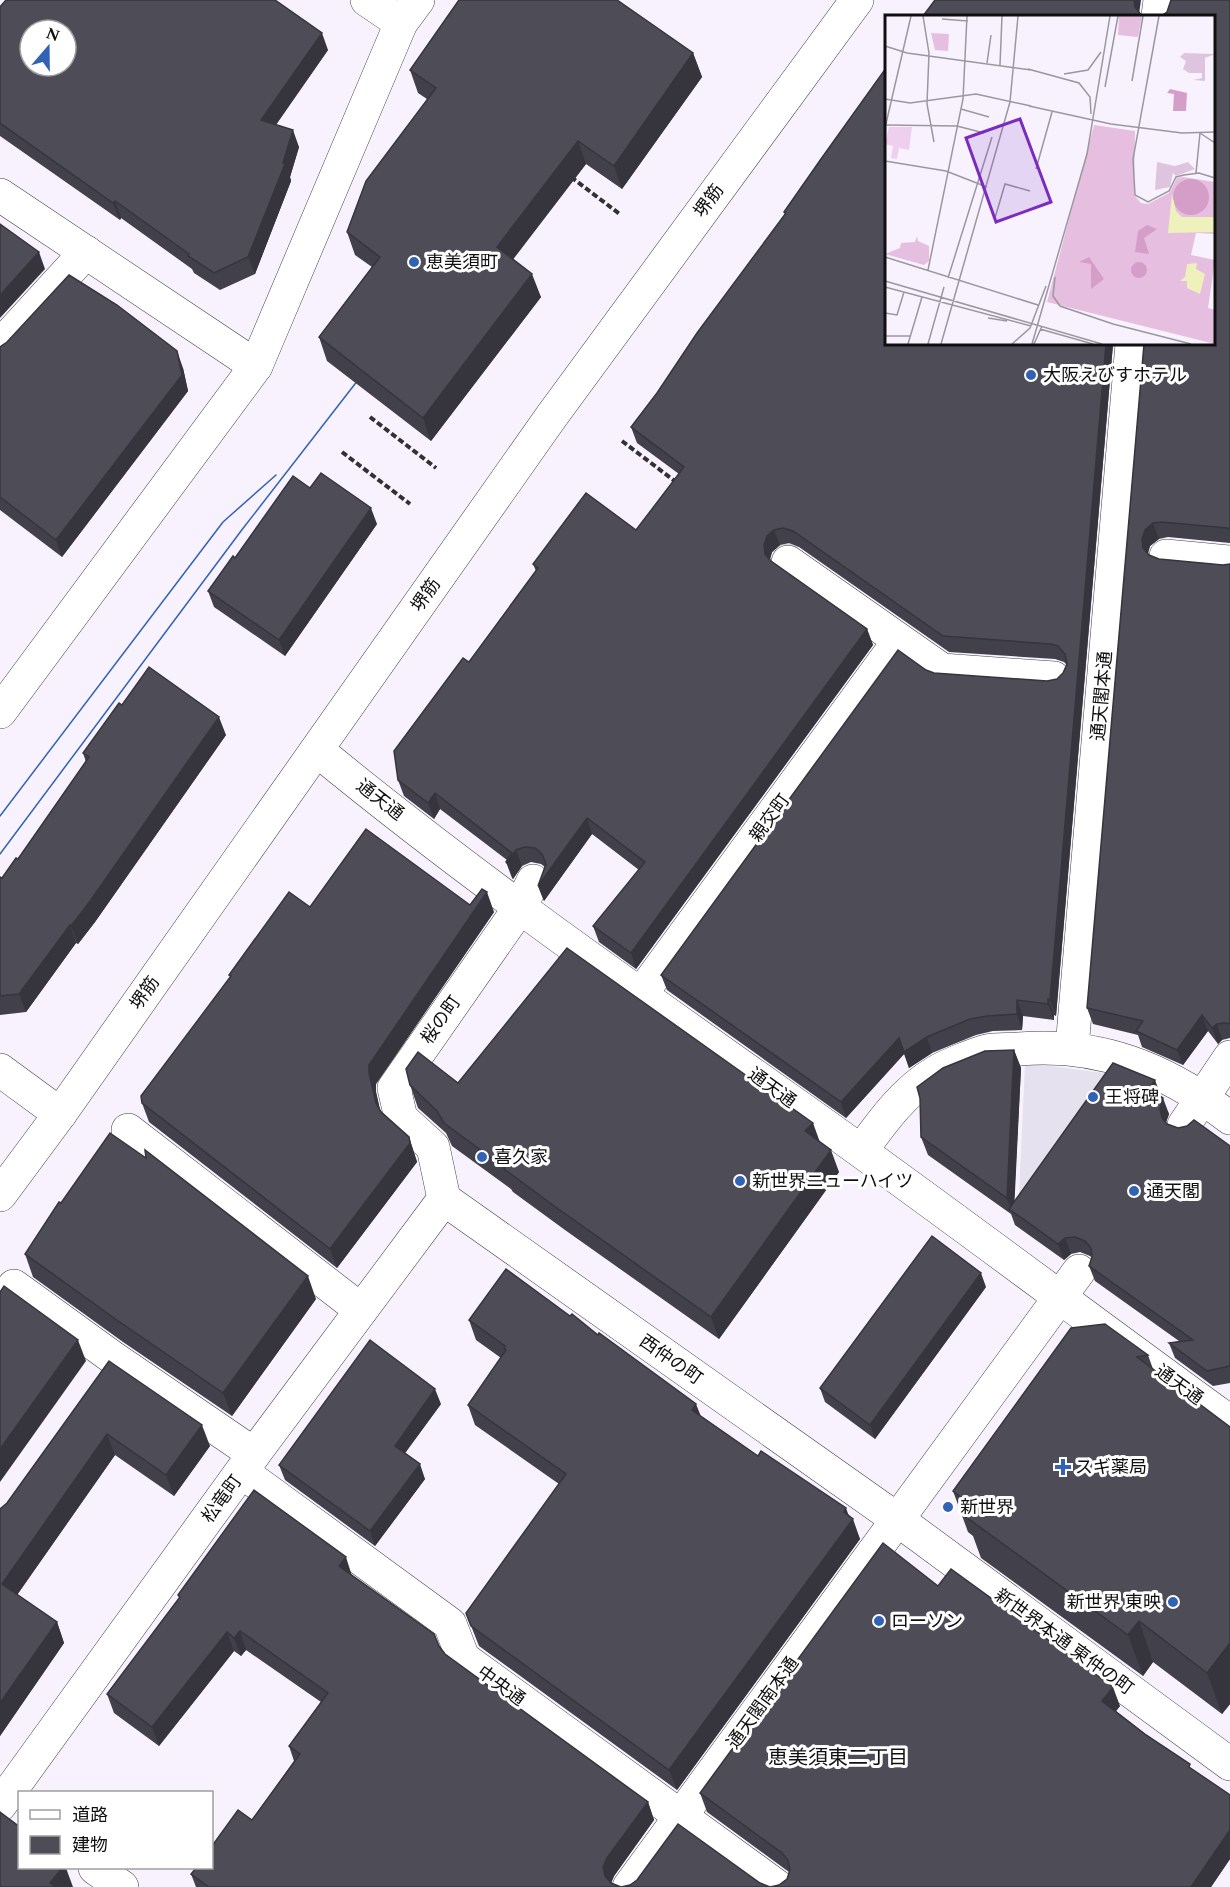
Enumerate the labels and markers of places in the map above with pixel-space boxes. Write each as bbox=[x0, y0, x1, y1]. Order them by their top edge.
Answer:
place label: 恵美須町 bbox=[426, 249, 498, 276]
marker: 恵美須町 bbox=[407, 255, 421, 269]
place label: 大阪えびすホテル bbox=[1043, 362, 1187, 389]
marker: 大阪えびすホテル bbox=[1024, 368, 1038, 382]
place label: 王将碑 bbox=[1105, 1084, 1159, 1111]
marker: 王将碑 bbox=[1086, 1090, 1100, 1104]
place label: 喜久家 bbox=[494, 1144, 548, 1171]
marker: 喜久家 bbox=[475, 1150, 489, 1164]
place label: 新世界ニューハイツ bbox=[752, 1168, 913, 1195]
marker: 新世界ニューハイツ bbox=[733, 1174, 747, 1188]
place label: 通天閣 bbox=[1146, 1178, 1200, 1205]
marker: 通天閣 bbox=[1127, 1184, 1141, 1198]
place label: スギ薬局 bbox=[1075, 1454, 1147, 1481]
marker: スギ薬局 bbox=[1056, 1460, 1070, 1474]
place label: 新世界 bbox=[960, 1494, 1014, 1521]
marker: 新世界 bbox=[941, 1500, 955, 1514]
place label: 新世界 東映 bbox=[1067, 1589, 1161, 1616]
marker: 新世界 東映 bbox=[1166, 1595, 1180, 1609]
place label: ローソン bbox=[891, 1608, 963, 1635]
marker: ローソン bbox=[872, 1614, 886, 1628]

